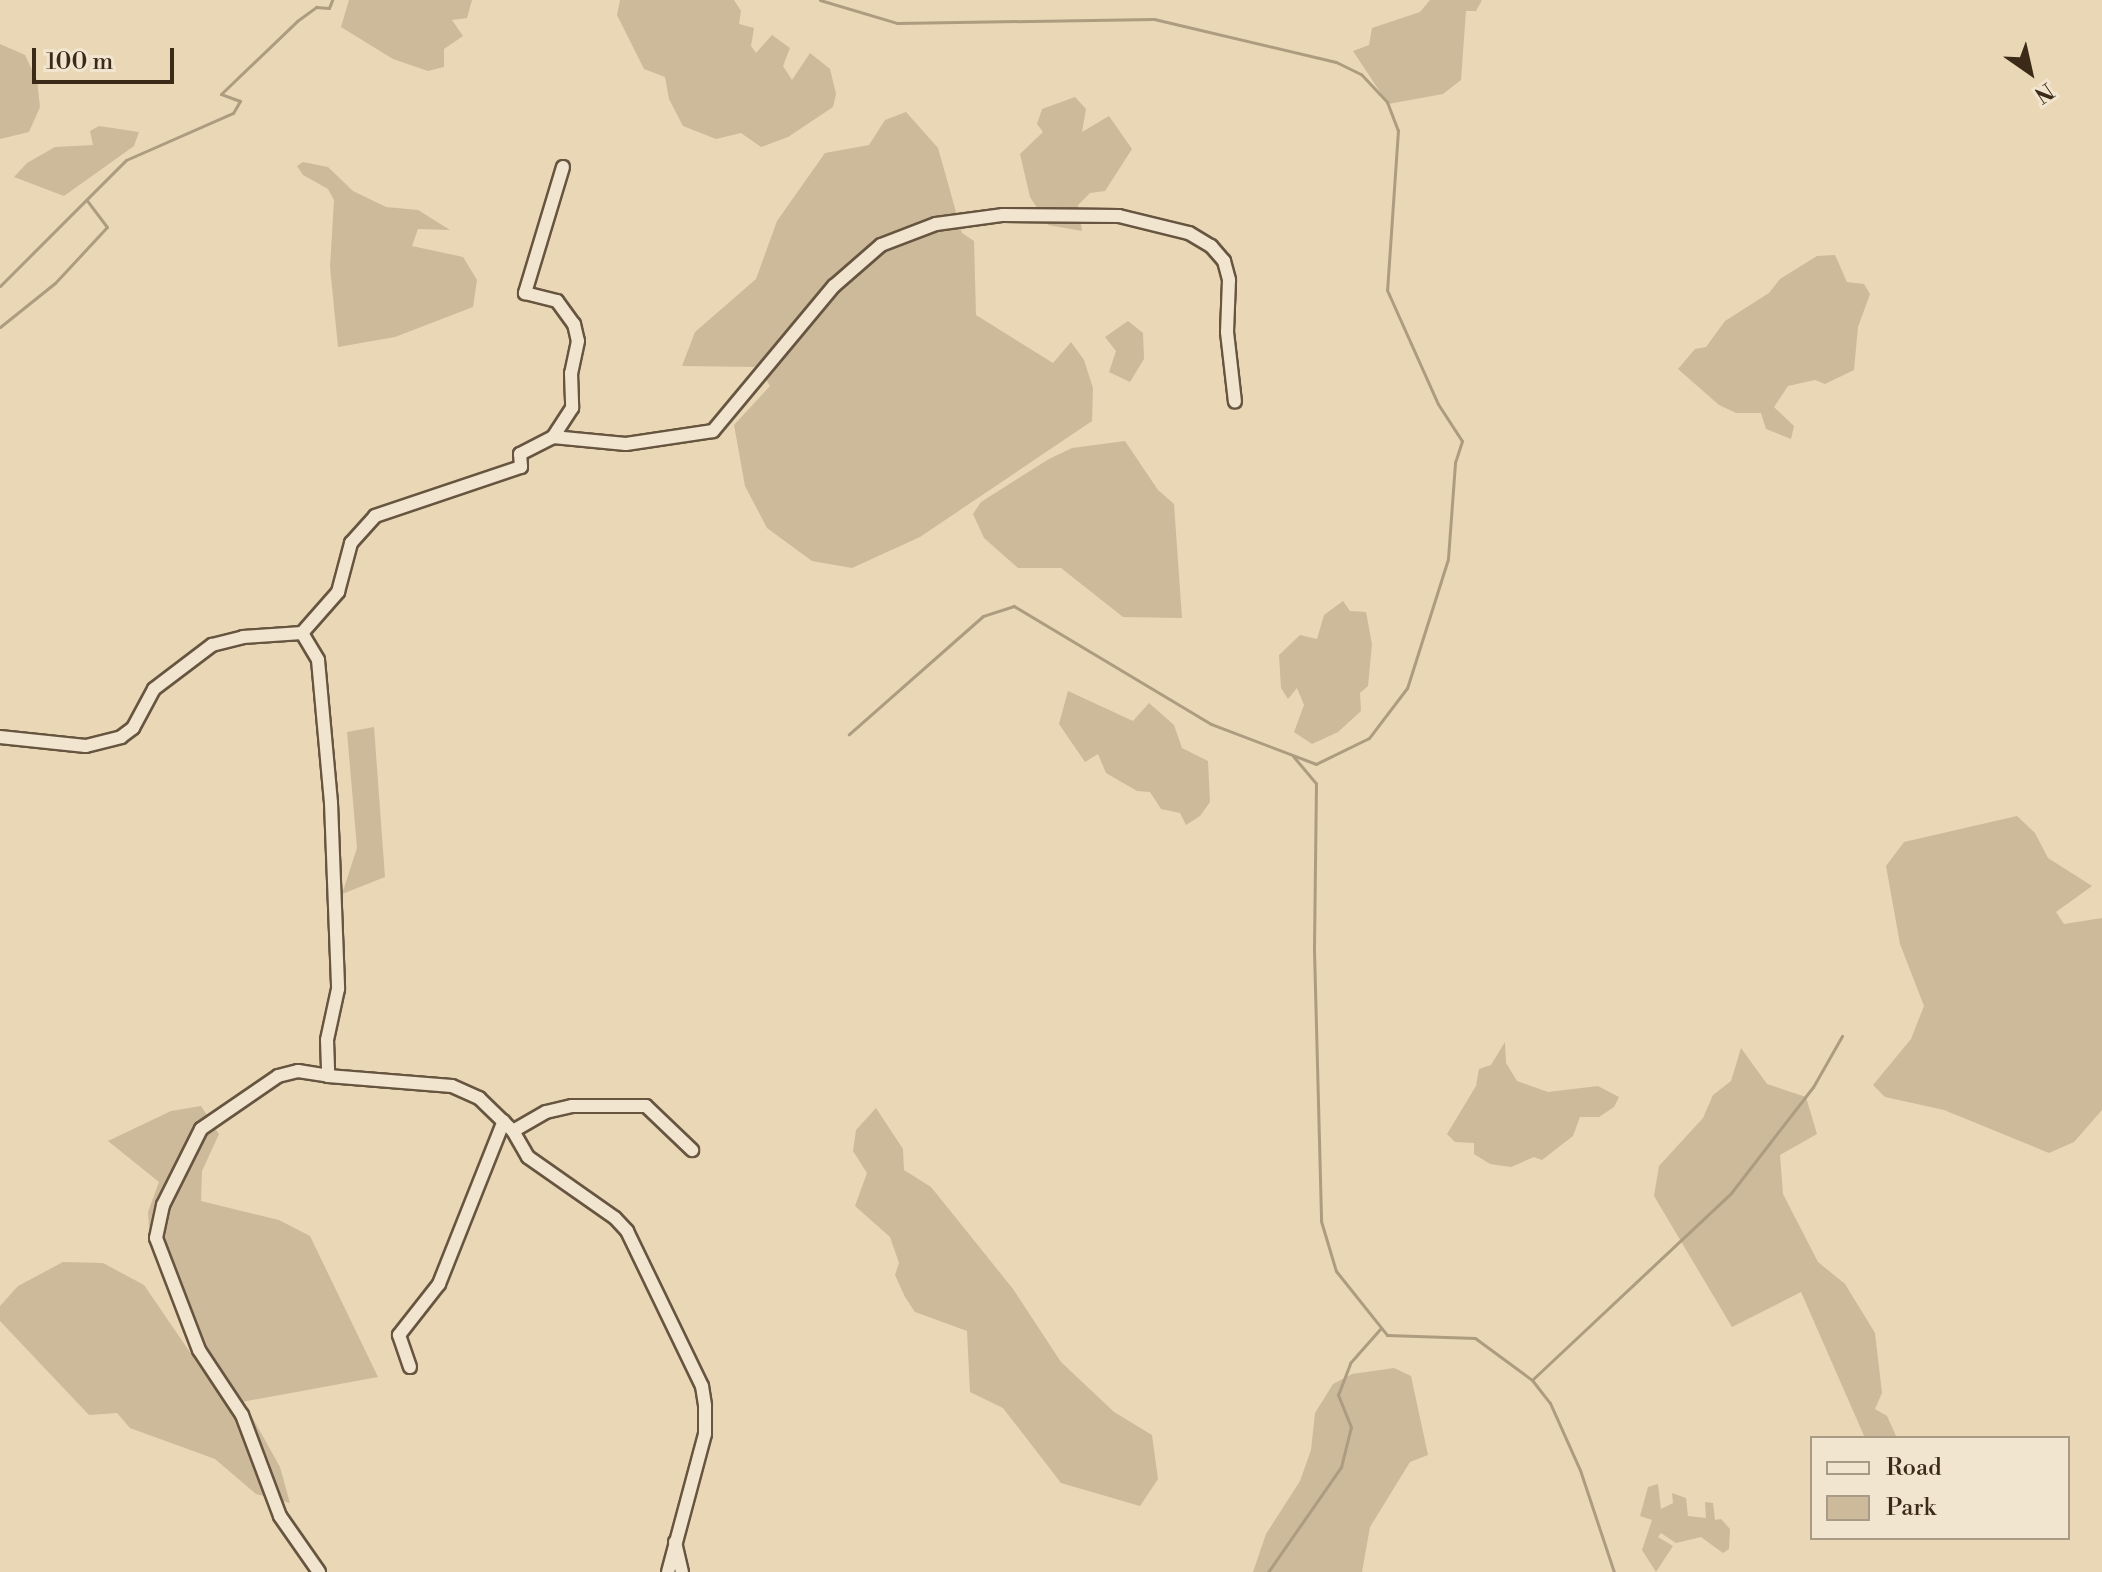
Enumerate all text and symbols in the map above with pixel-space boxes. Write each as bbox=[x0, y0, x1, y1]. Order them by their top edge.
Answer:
scale bar bbox=[36, 32, 178, 82]
north arrow bbox=[1990, 32, 2070, 112]
text: 100 m bbox=[46, 47, 113, 77]
text: N bbox=[2029, 76, 2058, 108]
legend bbox=[1810, 1436, 2070, 1540]
text: Road bbox=[1886, 1453, 1942, 1483]
text: Park bbox=[1886, 1493, 1936, 1523]

